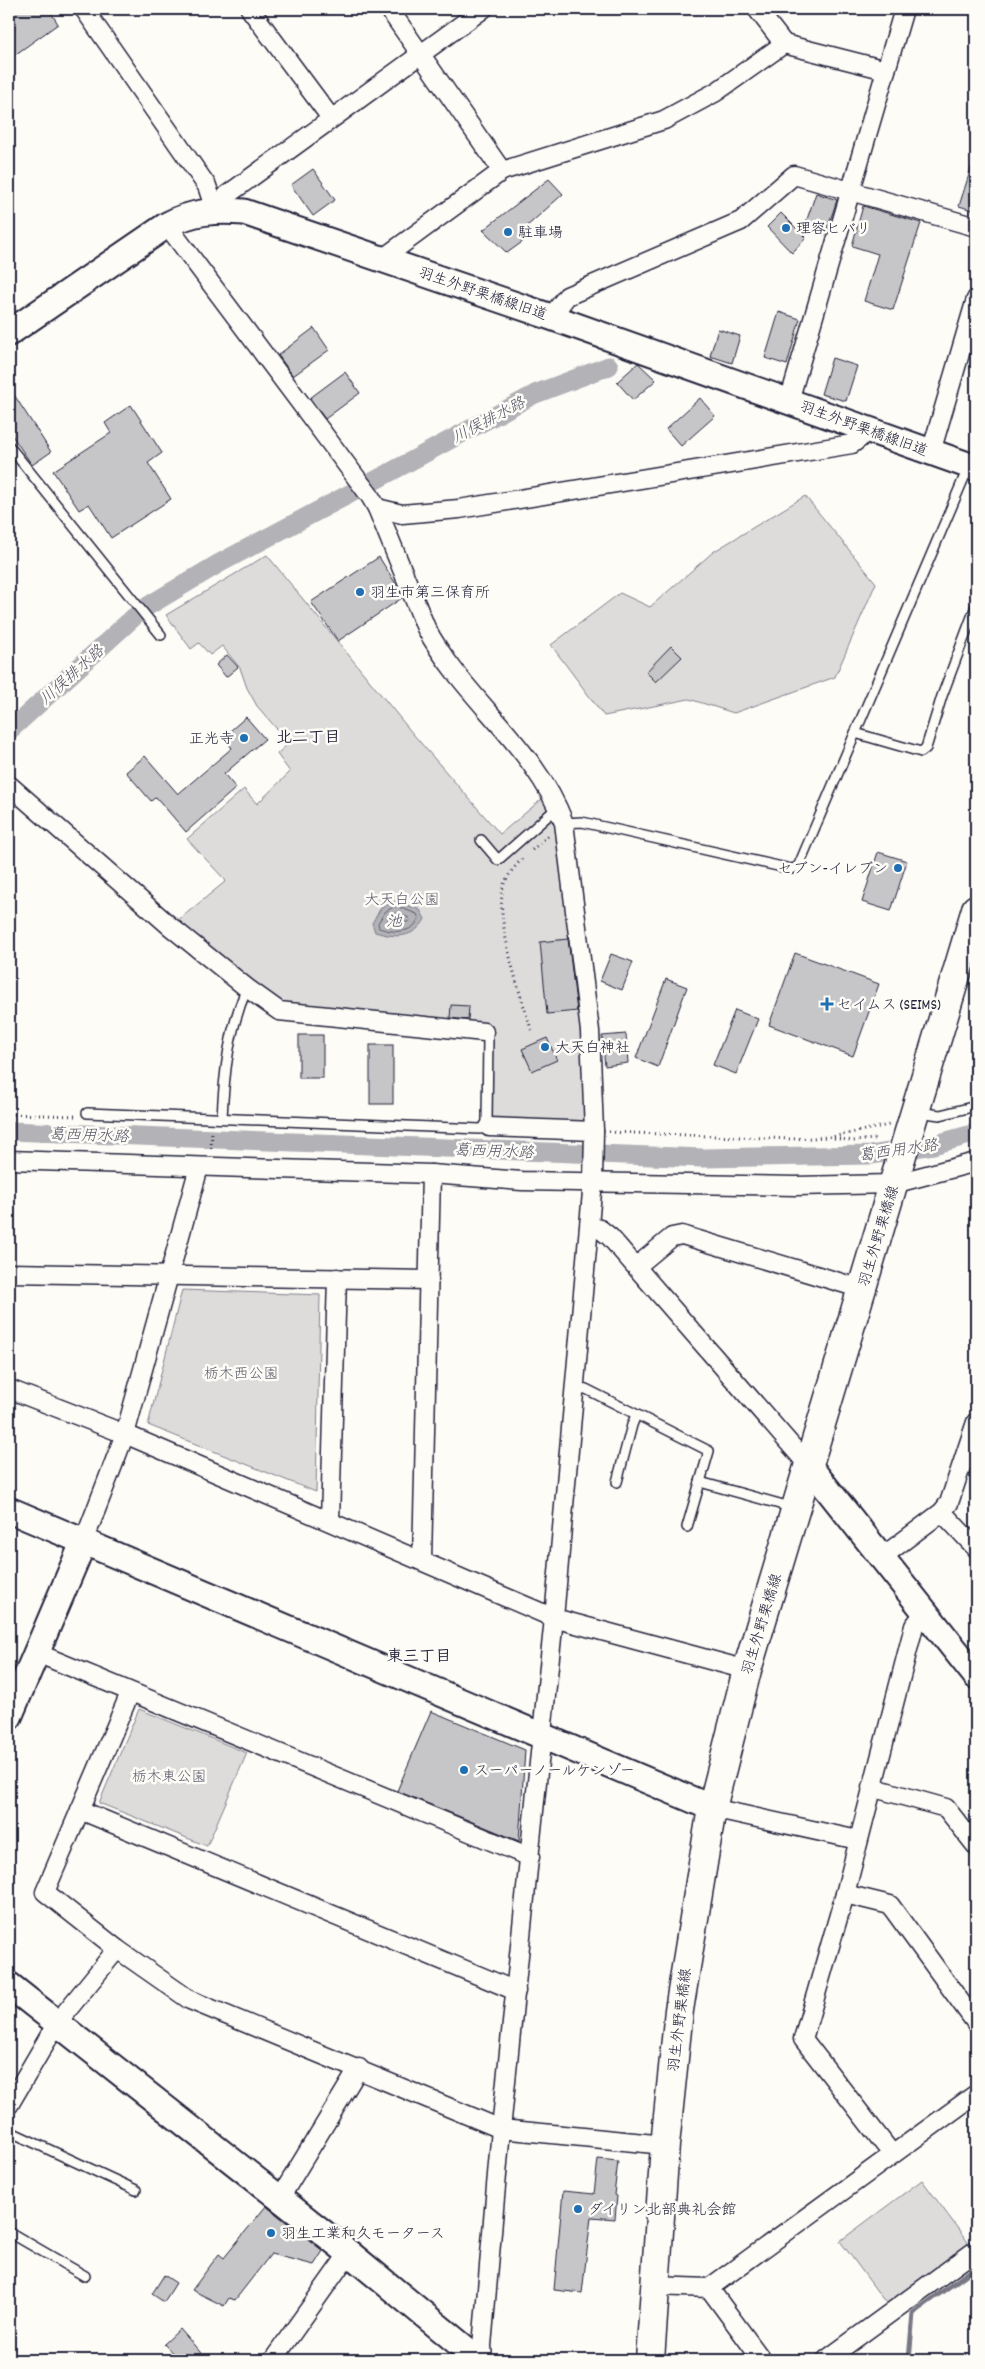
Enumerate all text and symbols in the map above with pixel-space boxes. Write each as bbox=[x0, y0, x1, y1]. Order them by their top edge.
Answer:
place label: 理容ヒバリ bbox=[796, 219, 871, 241]
marker: 理容ヒバリ bbox=[780, 222, 792, 234]
place label: 駐車場 bbox=[518, 223, 563, 245]
marker: 駐車場 bbox=[502, 226, 514, 238]
street label: 羽生外野栗橋線旧道 bbox=[415, 263, 550, 327]
water label: 川俣排水路 bbox=[448, 392, 531, 450]
street label: 羽生外野栗橋線旧道 bbox=[796, 396, 931, 463]
place label: 羽生市第三保育所 bbox=[370, 583, 490, 605]
marker: 羽生市第三保育所 bbox=[354, 586, 366, 598]
water label: 川俣排水路 bbox=[35, 640, 111, 711]
district label: 北二丁目 bbox=[276, 727, 340, 750]
place label: 正光寺 bbox=[189, 729, 234, 751]
marker: 正光寺 bbox=[238, 732, 250, 744]
place label: セブン-イレブン bbox=[778, 859, 888, 881]
marker: セブン-イレブン bbox=[892, 862, 904, 874]
park label: 大天白公園 bbox=[364, 890, 440, 912]
water label: 池 bbox=[386, 911, 403, 934]
place label: セイムス (SEIMS) bbox=[837, 995, 941, 1017]
marker: セイムス (SEIMS) bbox=[821, 998, 833, 1010]
place label: 大天白神社 bbox=[555, 1038, 630, 1060]
marker: 大天白神社 bbox=[539, 1041, 551, 1053]
water label: 葛西用水路 bbox=[49, 1124, 130, 1149]
water label: 葛西用水路 bbox=[857, 1134, 941, 1168]
water label: 葛西用水路 bbox=[454, 1140, 535, 1165]
street label: 羽生外野栗橋線 bbox=[854, 1183, 906, 1290]
park label: 栃木西公園 bbox=[203, 1364, 279, 1386]
street label: 羽生外野栗橋線 bbox=[737, 1571, 789, 1678]
district label: 東三丁目 bbox=[387, 1646, 451, 1669]
place label: スーパーノールケンゾー bbox=[474, 1761, 635, 1783]
marker: スーパーノールケンゾー bbox=[458, 1764, 470, 1776]
park label: 栃木東公園 bbox=[131, 1767, 207, 1789]
street label: 羽生外野栗橋線 bbox=[664, 1967, 698, 2074]
place label: ダイリン北部典礼会館 bbox=[588, 2200, 737, 2222]
marker: ダイリン北部典礼会館 bbox=[572, 2203, 584, 2215]
place label: 羽生工業和久モータース bbox=[281, 2224, 445, 2246]
marker: 羽生工業和久モータース bbox=[265, 2227, 277, 2239]

